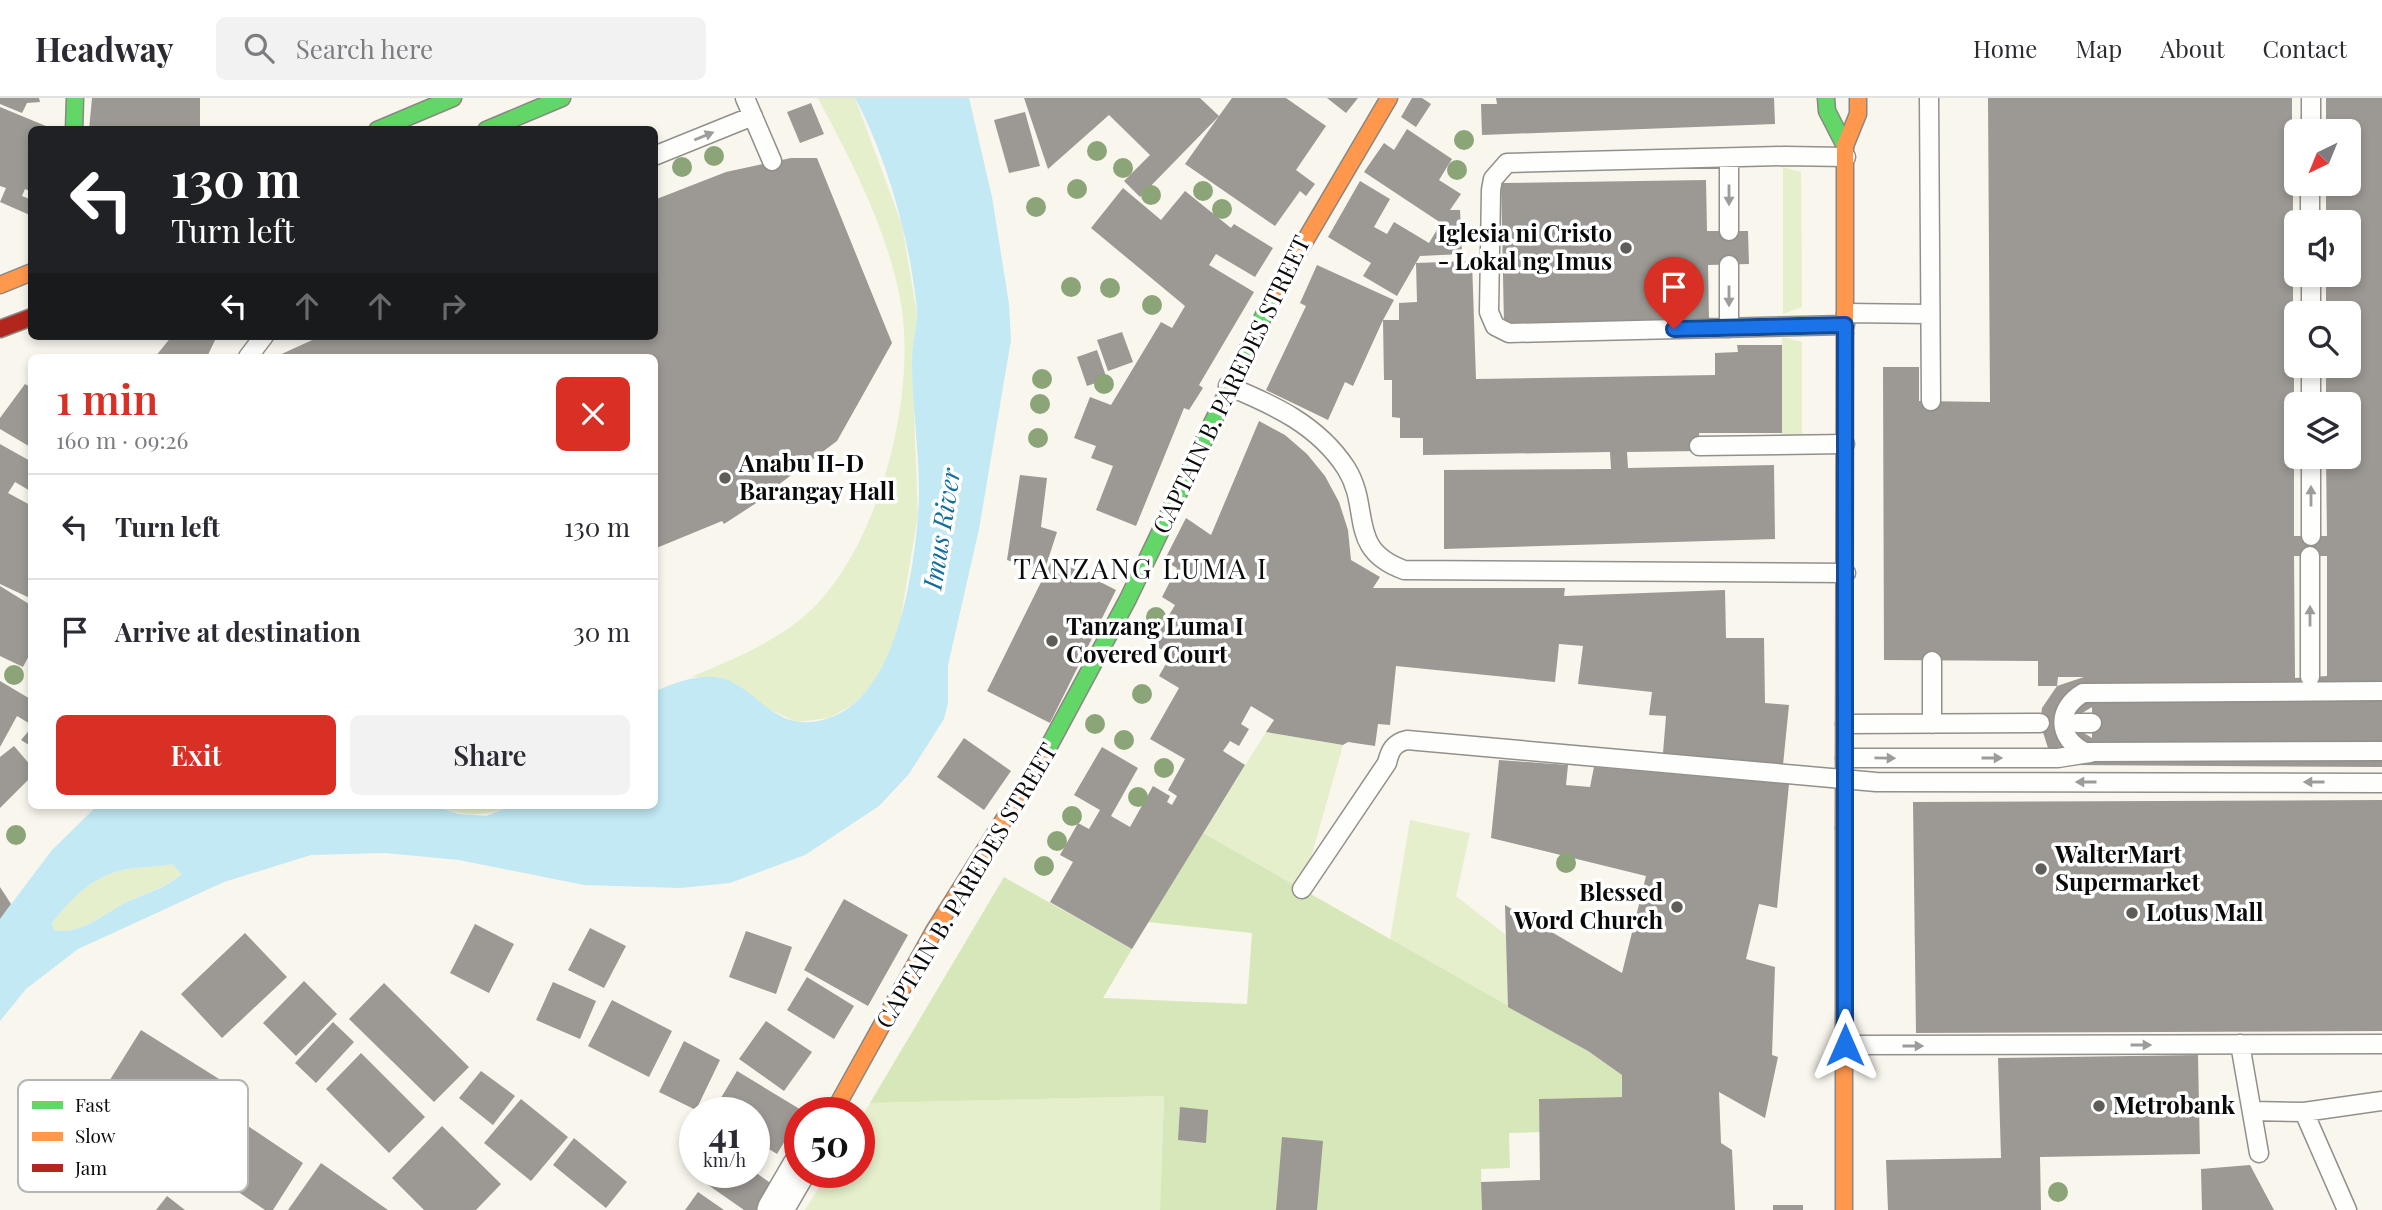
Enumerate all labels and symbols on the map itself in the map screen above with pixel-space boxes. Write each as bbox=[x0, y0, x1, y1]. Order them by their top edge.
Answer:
north arrow bbox=[2284, 119, 2361, 196]
one-way arrow bbox=[694, 130, 715, 141]
one-way arrow bbox=[1723, 184, 1735, 206]
place label: Iglesia ni Cristo - Lokal ng Imus bbox=[1437, 216, 1612, 276]
street label: CAPTAIN B. PAREDES STREET bbox=[1144, 230, 1316, 538]
marker: Iglesia ni Cristo - Lokal ng Imus bbox=[1618, 240, 1634, 256]
pin bbox=[1644, 257, 1704, 329]
one-way arrow bbox=[1723, 286, 1735, 308]
place label: Anabu II-D Barangay Hall bbox=[738, 446, 895, 506]
water label: Imus River bbox=[914, 465, 968, 593]
marker: Anabu II-D Barangay Hall bbox=[717, 470, 733, 486]
one-way arrow bbox=[2305, 485, 2317, 507]
district label: TANZANG LUMA I bbox=[1014, 549, 1268, 586]
one-way arrow bbox=[2304, 605, 2316, 627]
place label: Tanzang Luma I Covered Court bbox=[1066, 609, 1244, 669]
marker: Tanzang Luma I Covered Court bbox=[1044, 633, 1060, 649]
street label: CAPTAIN B. PAREDES STREET bbox=[867, 736, 1063, 1034]
one-way arrow bbox=[1874, 752, 1896, 764]
one-way arrow bbox=[1981, 752, 2003, 764]
one-way arrow bbox=[2075, 776, 2097, 788]
one-way arrow bbox=[2303, 776, 2325, 788]
place label: WalterMart Supermarket bbox=[2054, 837, 2200, 897]
marker: WalterMart Supermarket bbox=[2033, 861, 2049, 877]
place label: Blessed Word Church bbox=[1513, 875, 1663, 935]
place label: Lotus Mall bbox=[2146, 895, 2264, 927]
marker: Blessed Word Church bbox=[1669, 899, 1685, 915]
marker: Lotus Mall bbox=[2124, 905, 2140, 921]
position arrow bbox=[1808, 1008, 1882, 1082]
one-way arrow bbox=[2130, 1039, 2152, 1051]
one-way arrow bbox=[1903, 1040, 1925, 1052]
legend bbox=[18, 1080, 248, 1192]
place label: Metrobank bbox=[2113, 1088, 2236, 1120]
text: Fast bbox=[75, 1091, 111, 1117]
speed limit sign: 50 bbox=[784, 1097, 875, 1188]
marker: Metrobank bbox=[2091, 1098, 2107, 1114]
text: Slow bbox=[75, 1122, 116, 1148]
text: Jam bbox=[74, 1154, 107, 1180]

